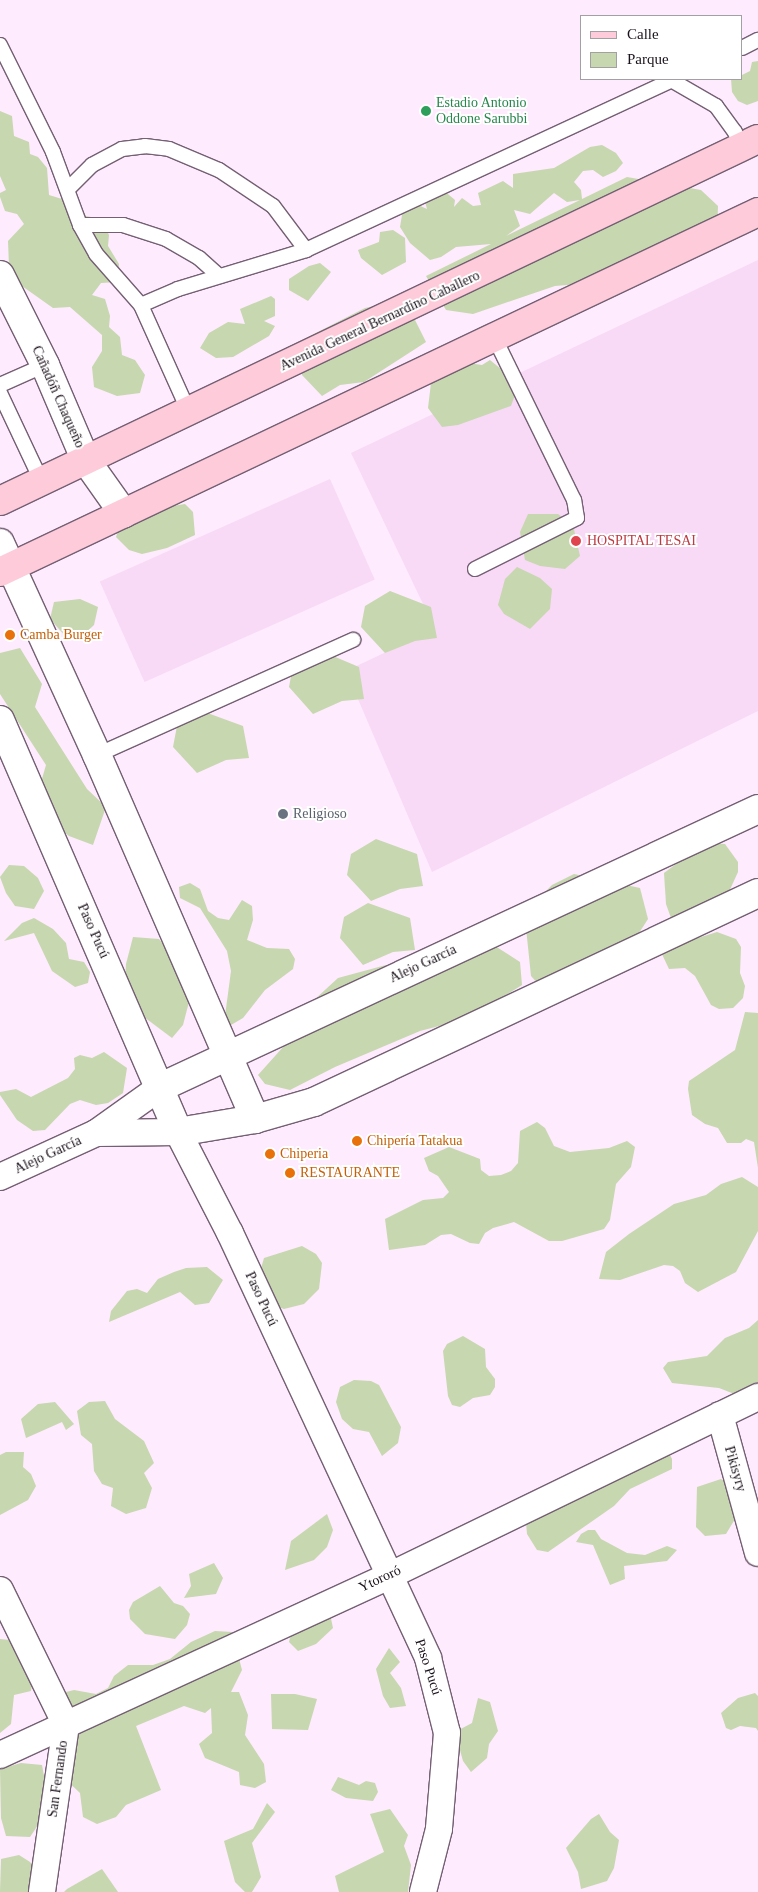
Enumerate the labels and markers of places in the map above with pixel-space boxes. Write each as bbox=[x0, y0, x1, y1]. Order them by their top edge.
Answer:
place label: Estadio Antonio Oddone Sarubbi bbox=[436, 95, 527, 128]
marker: Estadio Antonio Oddone Sarubbi bbox=[420, 105, 432, 117]
place label: HOSPITAL TESAI bbox=[587, 533, 697, 549]
marker: HOSPITAL TESAI bbox=[569, 534, 583, 548]
place label: Camba Burger bbox=[20, 627, 102, 643]
marker: Camba Burger bbox=[4, 629, 16, 641]
place label: Religioso bbox=[293, 806, 347, 822]
marker: Religioso bbox=[277, 808, 289, 820]
place label: Chipería Tatakua bbox=[367, 1133, 463, 1149]
marker: Chipería Tatakua bbox=[351, 1135, 363, 1147]
place label: Chiperia bbox=[280, 1146, 328, 1162]
marker: Chiperia bbox=[264, 1148, 276, 1160]
place label: RESTAURANTE bbox=[300, 1165, 400, 1181]
marker: RESTAURANTE bbox=[284, 1167, 296, 1179]

